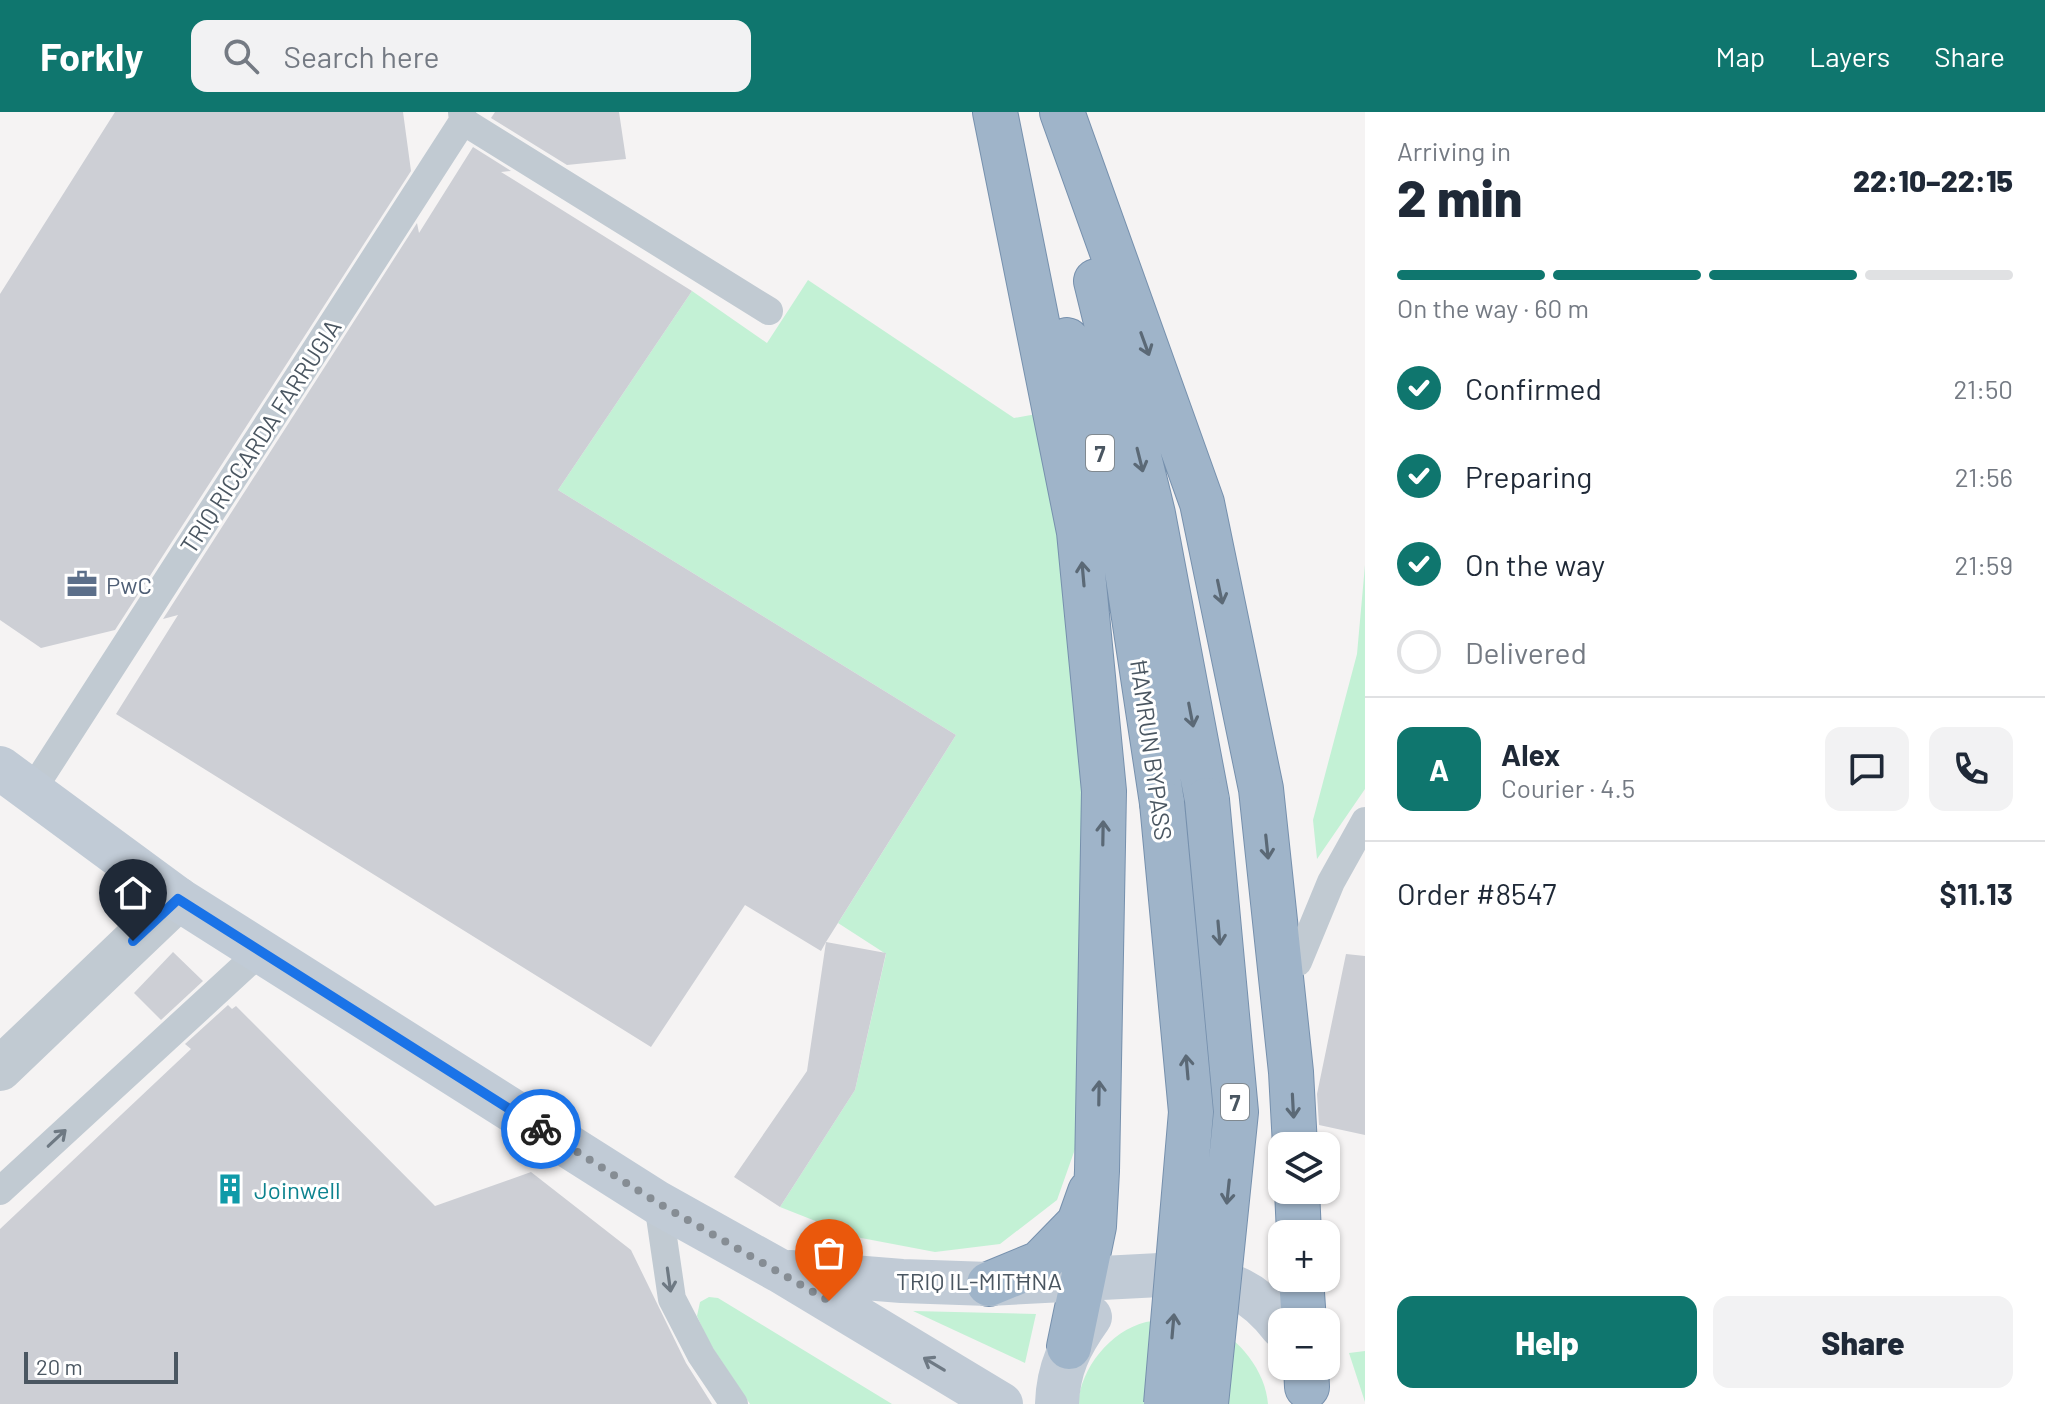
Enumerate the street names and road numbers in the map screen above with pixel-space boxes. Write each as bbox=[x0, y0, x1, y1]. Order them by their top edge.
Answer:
street label: TRIQ RICCARDA FARRUGIA bbox=[173, 314, 347, 558]
road number: 7 bbox=[1086, 435, 1114, 471]
street label: ĦAMRUN BYPASS bbox=[1125, 658, 1179, 842]
road number: 7 bbox=[1221, 1084, 1249, 1120]
street label: TRIQ IL-MITĦNA bbox=[896, 1266, 1062, 1295]

